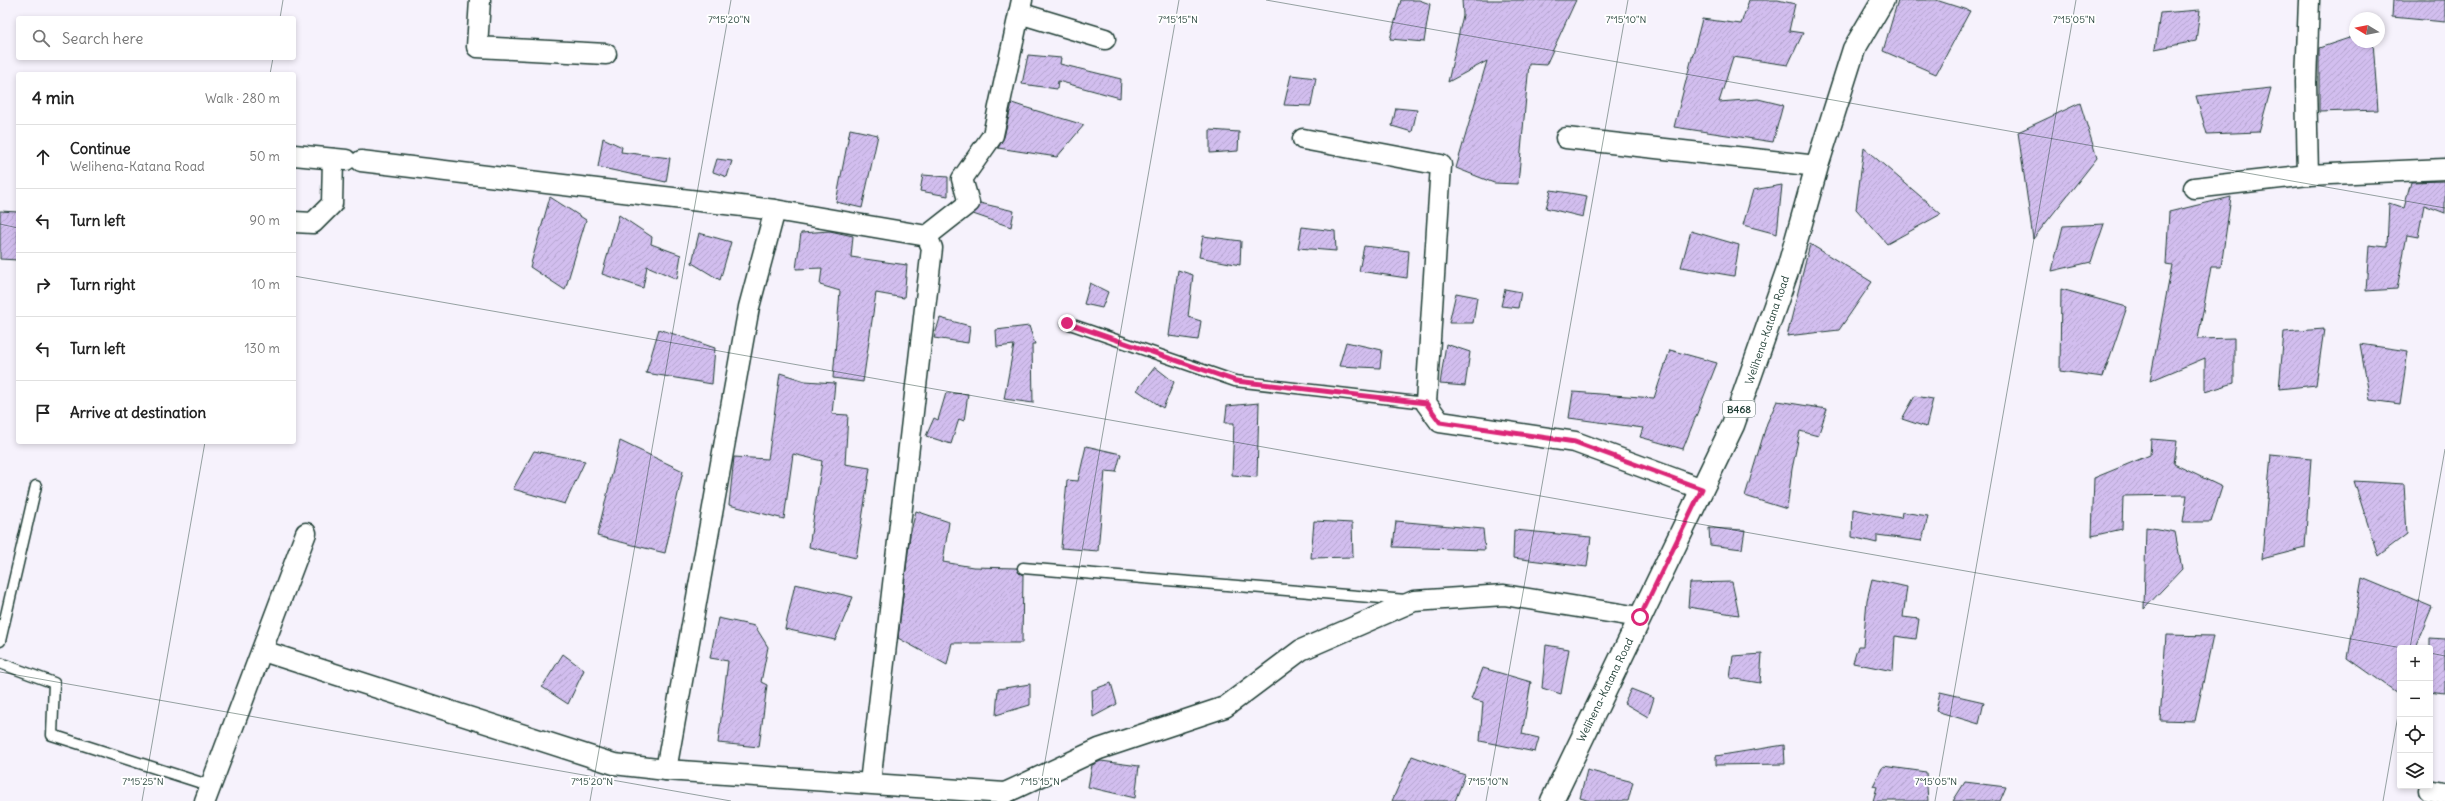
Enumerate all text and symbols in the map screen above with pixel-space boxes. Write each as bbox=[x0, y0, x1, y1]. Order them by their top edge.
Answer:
north arrow bbox=[2349, 12, 2385, 48]
text: 7°15'20"N bbox=[708, 13, 750, 26]
text: 7°15'15"N bbox=[1158, 13, 1198, 26]
text: 7°15'10"N bbox=[1606, 13, 1646, 26]
text: 7°15'05"N bbox=[2053, 13, 2095, 26]
search box bbox=[16, 16, 296, 60]
icon: search bbox=[30, 27, 52, 49]
text: Search here bbox=[62, 29, 143, 48]
text: 4 min bbox=[32, 87, 74, 109]
text: Walk · 280 m bbox=[205, 90, 280, 107]
text: Continue bbox=[70, 139, 131, 158]
icon: ahead bbox=[32, 146, 54, 168]
text: 50 m bbox=[249, 148, 280, 165]
text: Welihena-Katana Road bbox=[70, 158, 205, 175]
icon: left bbox=[32, 210, 54, 232]
text: Turn left bbox=[70, 211, 125, 230]
text: 90 m bbox=[249, 212, 280, 229]
street label: Welihena-Katana Road bbox=[1742, 273, 1792, 386]
icon: right bbox=[32, 274, 54, 296]
text: Turn right bbox=[70, 275, 135, 294]
text: 10 m bbox=[252, 276, 280, 293]
route end bbox=[1058, 314, 1076, 332]
icon: left bbox=[32, 338, 54, 360]
text: Turn left bbox=[70, 339, 125, 358]
text: 130 m bbox=[244, 340, 280, 357]
road number: B468 bbox=[1723, 401, 1755, 417]
icon: arrive bbox=[32, 402, 54, 424]
text: Arrive at destination bbox=[70, 403, 206, 422]
route start bbox=[1631, 608, 1649, 626]
street label: Welihena-Katana Road bbox=[1574, 635, 1637, 744]
map controls bbox=[2397, 645, 2433, 789]
button: + bbox=[2397, 645, 2433, 681]
button: − bbox=[2397, 681, 2433, 717]
button: locate bbox=[2397, 717, 2433, 753]
button: layers bbox=[2397, 753, 2433, 789]
text: 7°15'25"N bbox=[122, 775, 164, 788]
text: 7°15'20"N bbox=[571, 775, 613, 788]
text: 7°15'15"N bbox=[1020, 775, 1060, 788]
text: 7°15'10"N bbox=[1468, 775, 1508, 788]
text: 7°15'05"N bbox=[1915, 775, 1957, 788]

